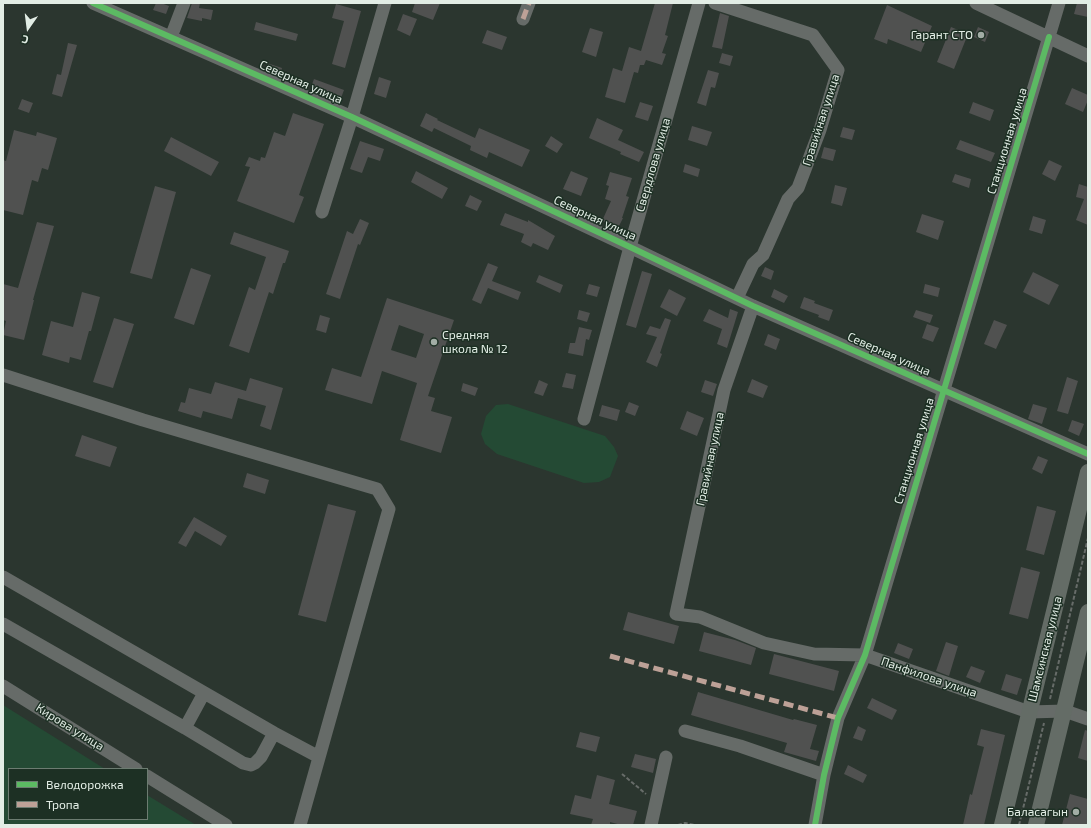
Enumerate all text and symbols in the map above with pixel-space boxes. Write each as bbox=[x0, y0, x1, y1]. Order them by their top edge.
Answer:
north arrow bbox=[8, 8, 48, 48]
place label: Гарант СТО bbox=[911, 28, 973, 42]
marker: Гарант СТО bbox=[976, 30, 986, 40]
text: С bbox=[20, 33, 30, 47]
street label: Северная улица bbox=[257, 57, 345, 107]
street label: Гравийная улица bbox=[799, 72, 843, 168]
street label: Станционная улица bbox=[984, 86, 1030, 196]
street label: Свердлова улица bbox=[633, 116, 673, 214]
street label: Северная улица bbox=[551, 193, 639, 243]
place label: Средняя школа № 12 bbox=[442, 328, 508, 356]
street label: Северная улица bbox=[845, 329, 933, 379]
marker: Средняя школа № 12 bbox=[429, 337, 439, 347]
street label: Станционная улица bbox=[891, 396, 937, 506]
street label: Гравийная улица bbox=[693, 411, 727, 507]
street label: Шамсинская улица bbox=[1025, 595, 1065, 703]
street label: Панфилова улица bbox=[879, 654, 979, 700]
street label: Кирова улица bbox=[33, 700, 107, 754]
legend bbox=[8, 768, 148, 820]
text: Велодорожка bbox=[46, 777, 124, 791]
text: Тропа bbox=[46, 797, 79, 811]
place label: Баласагын bbox=[1007, 805, 1068, 819]
marker: Баласагын bbox=[1071, 807, 1081, 817]

